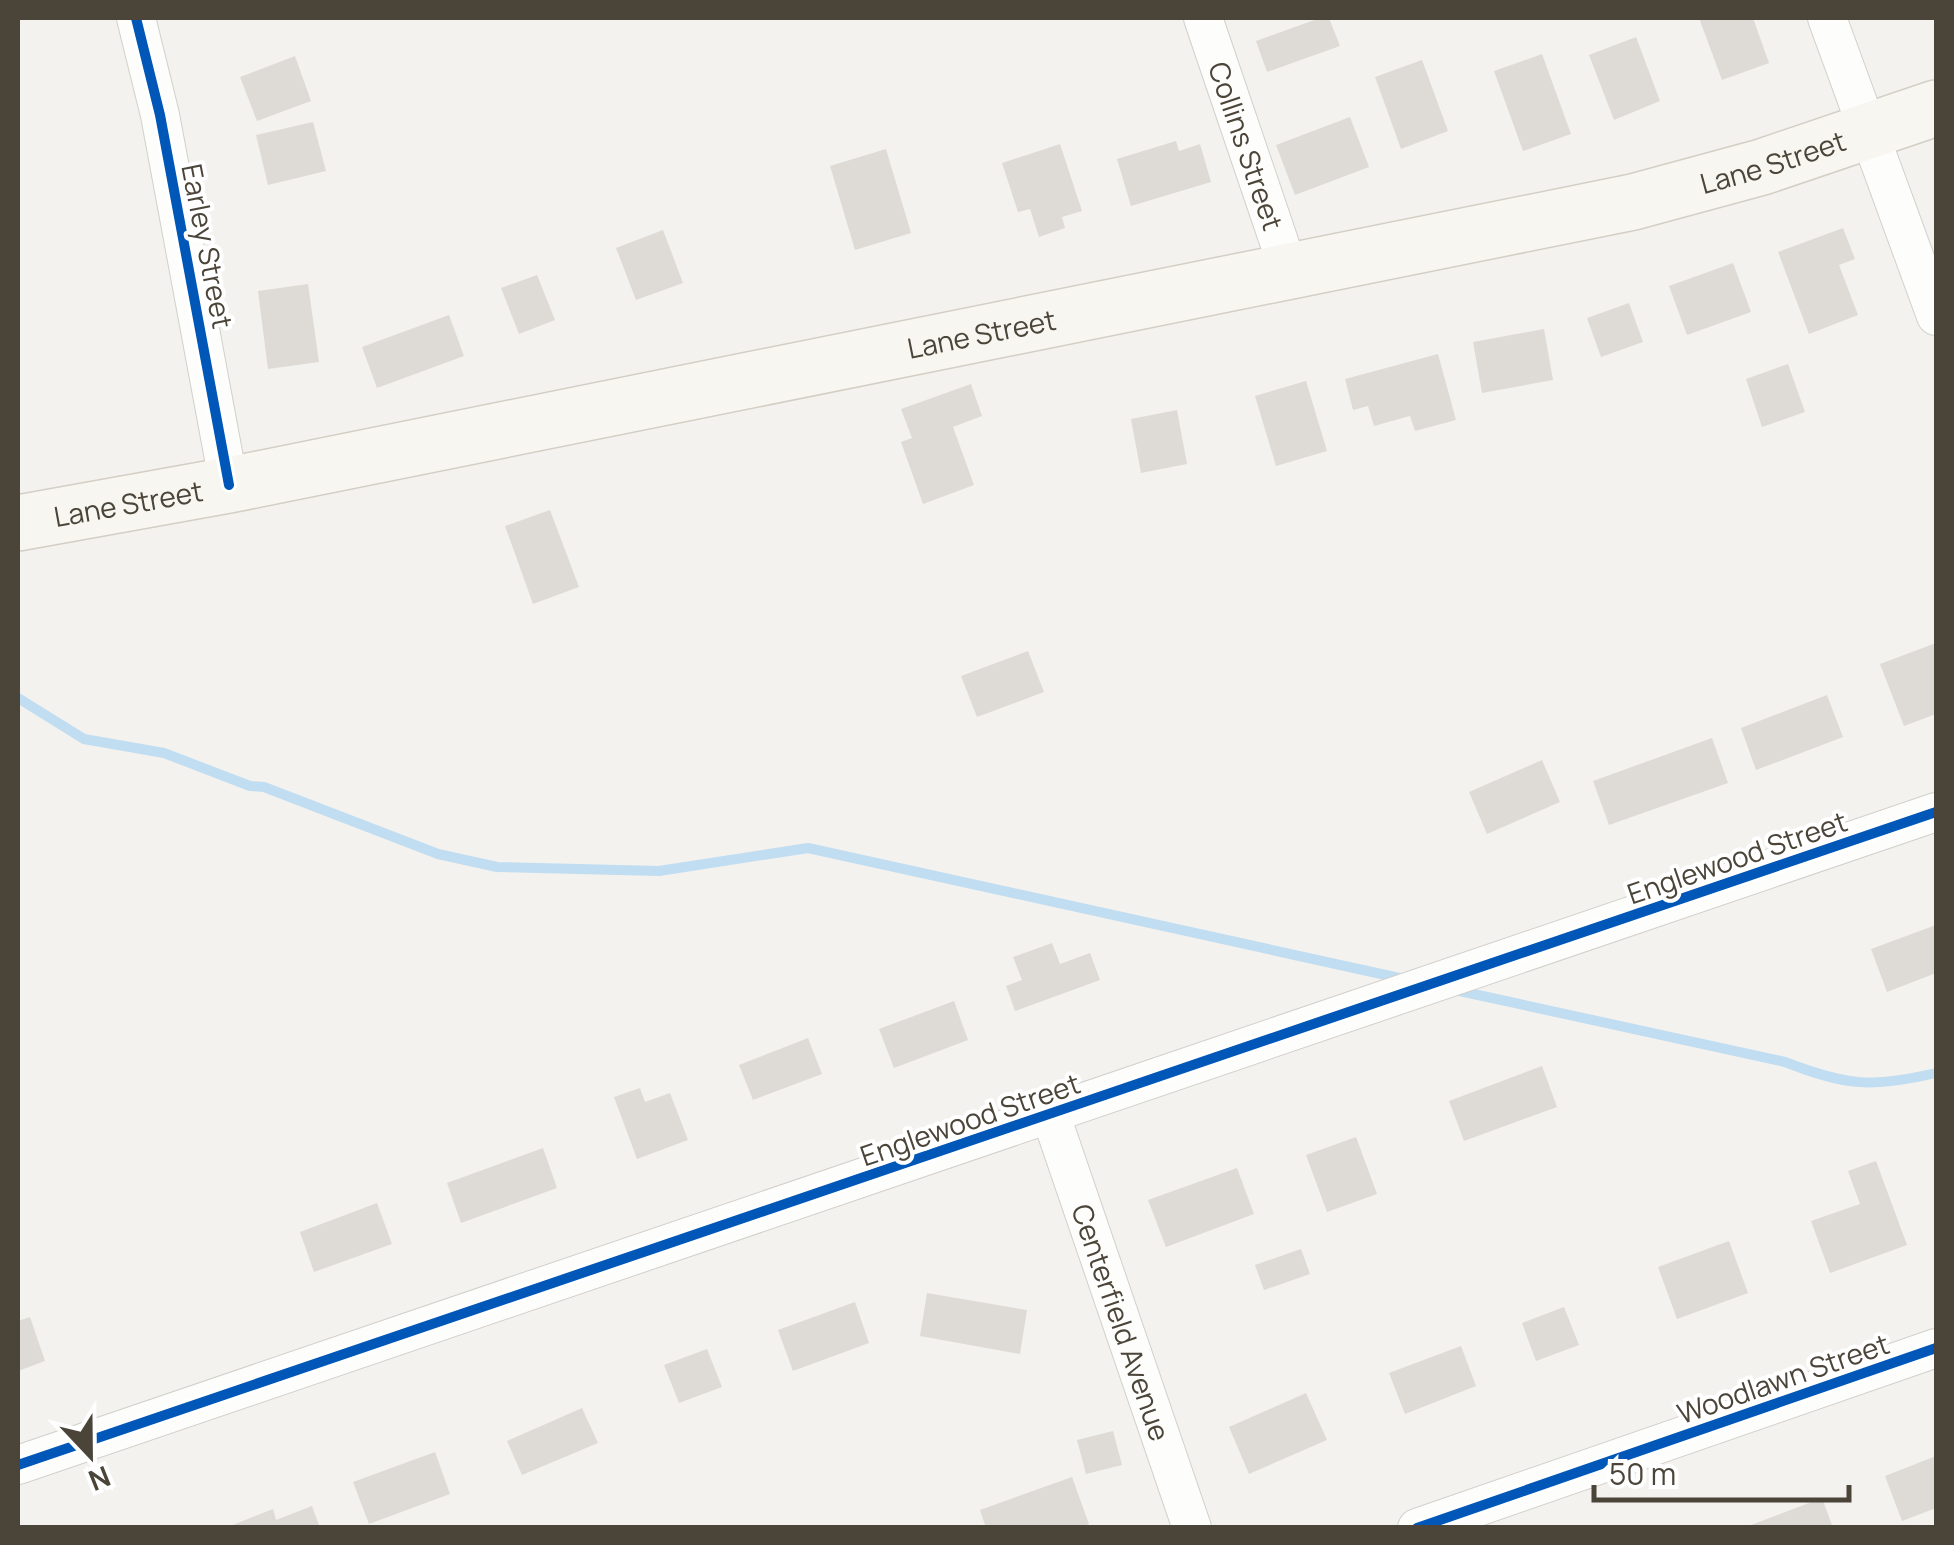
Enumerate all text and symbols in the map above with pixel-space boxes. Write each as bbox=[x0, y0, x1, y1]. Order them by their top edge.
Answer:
street label: Collins Street bbox=[1200, 57, 1293, 235]
street label: Lane Street bbox=[1696, 121, 1851, 202]
street label: Earley Street bbox=[173, 160, 243, 332]
street label: Lane Street bbox=[904, 300, 1059, 367]
street label: Lane Street bbox=[51, 471, 206, 535]
street label: Englewood Street bbox=[1622, 802, 1852, 912]
street label: Englewood Street bbox=[855, 1064, 1085, 1174]
street label: Centerfield Avenue bbox=[1064, 1199, 1180, 1446]
street label: Woodlawn Street bbox=[1672, 1324, 1894, 1432]
north arrow bbox=[40, 1405, 140, 1505]
scale bar bbox=[1594, 1440, 1849, 1502]
text: 50 m bbox=[1609, 1453, 1676, 1494]
text: N bbox=[83, 1458, 116, 1500]

